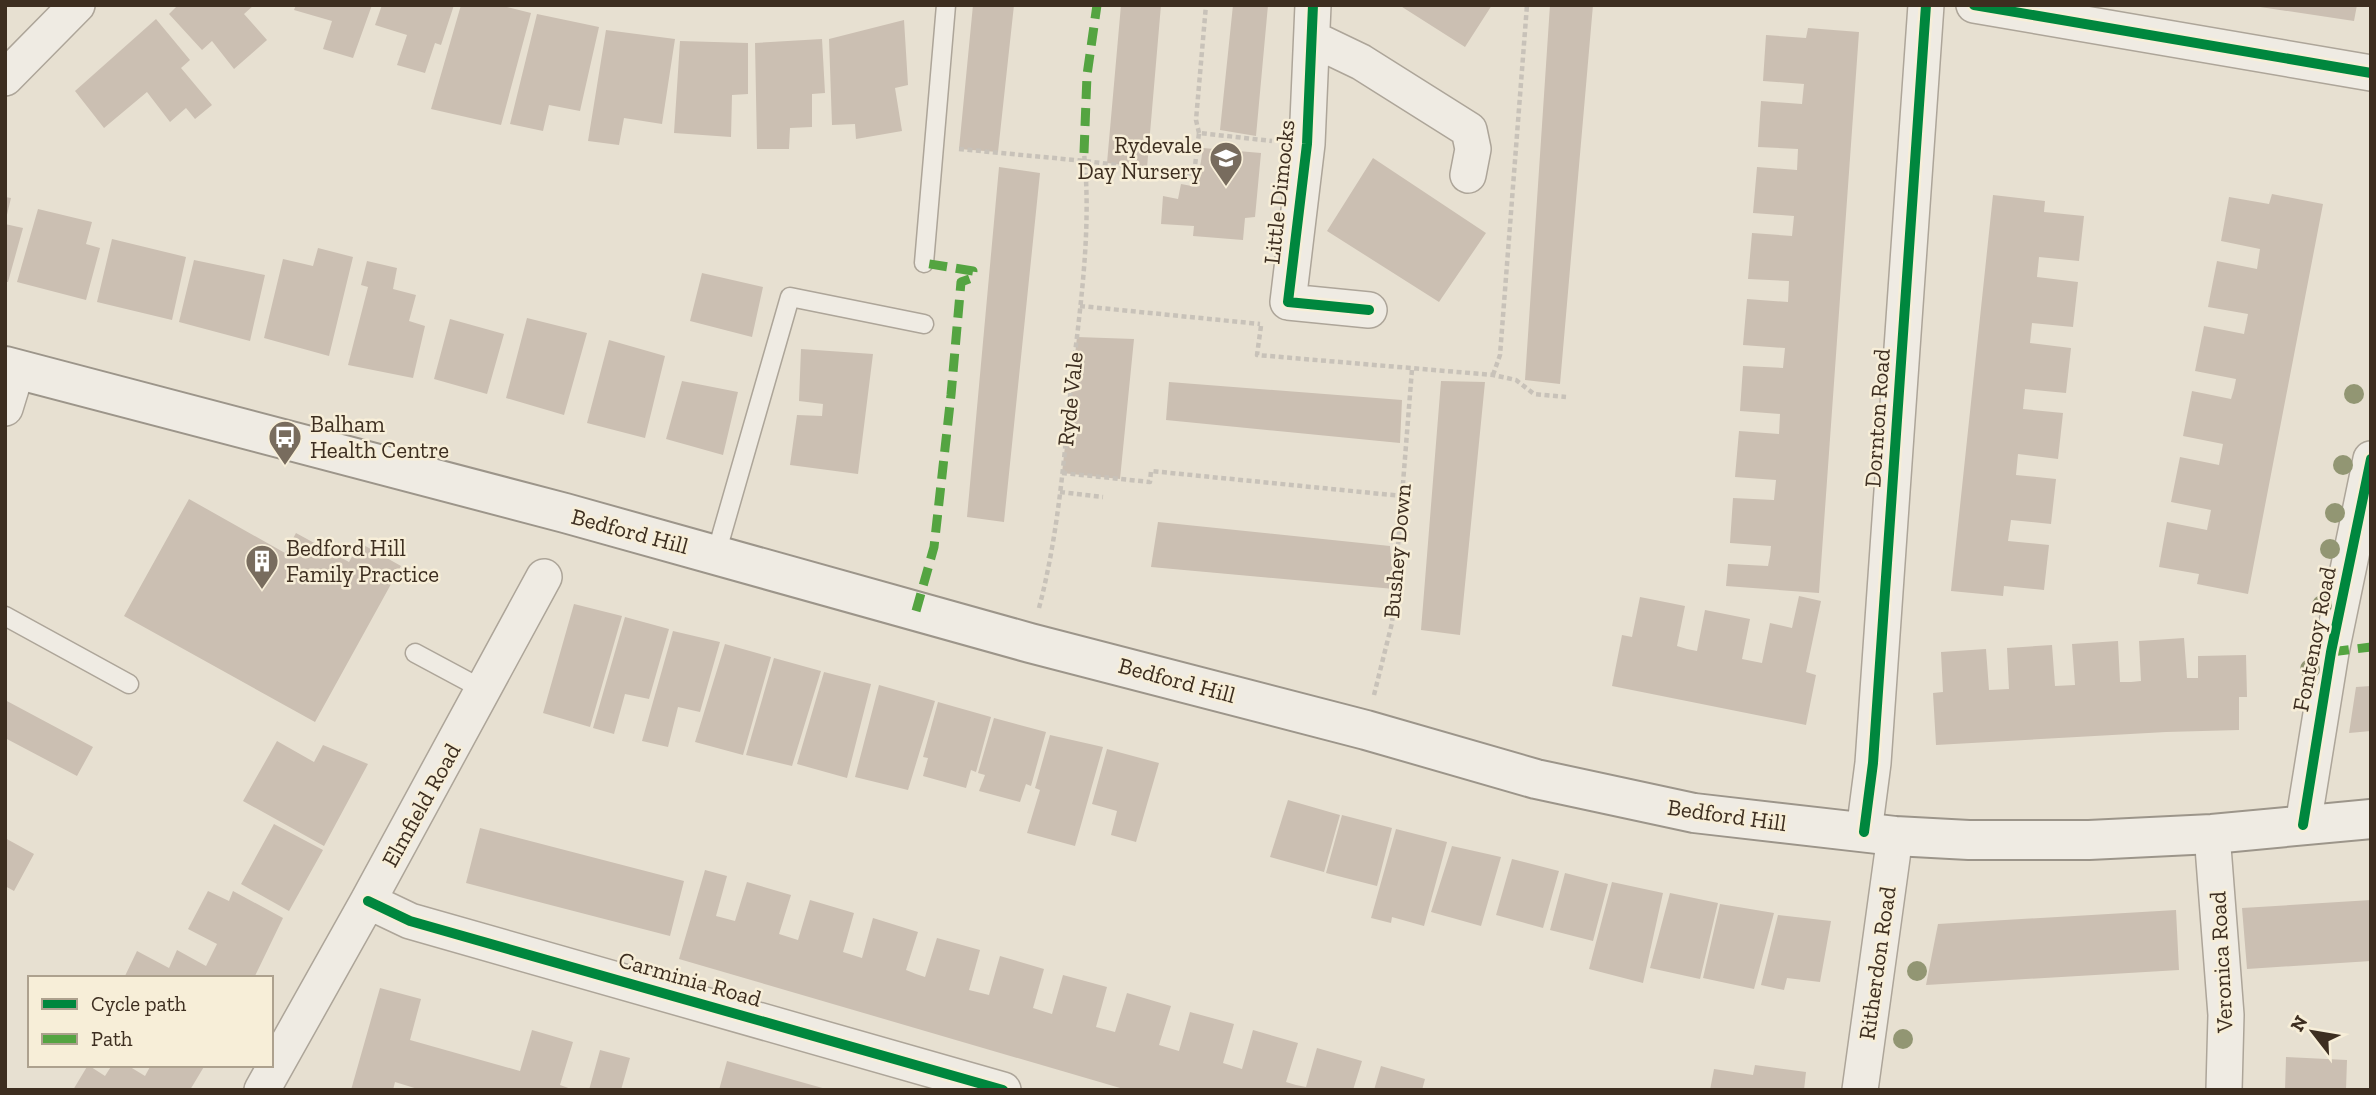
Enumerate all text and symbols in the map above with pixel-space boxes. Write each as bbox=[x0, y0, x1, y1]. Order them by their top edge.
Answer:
street label: Little Dimocks bbox=[1257, 118, 1301, 266]
place label: Rydevale Day Nursery bbox=[1078, 131, 1202, 185]
school or university icon: Rydevale Day Nursery bbox=[1207, 139, 1245, 188]
street label: Dornton Road bbox=[1858, 347, 1896, 488]
street label: Ryde Vale bbox=[1051, 350, 1089, 448]
place label: Balham Health Centre bbox=[310, 410, 449, 464]
bus stop icon: Balham Health Centre bbox=[266, 418, 304, 467]
street label: Bushey Down bbox=[1377, 482, 1417, 620]
street label: Bedford Hill bbox=[568, 502, 692, 560]
place label: Bedford Hill Family Practice bbox=[286, 534, 439, 588]
building icon: Bedford Hill Family Practice bbox=[243, 542, 281, 591]
street label: Fontenoy Road bbox=[2286, 564, 2342, 714]
street label: Bedford Hill bbox=[1115, 651, 1239, 709]
street label: Elmfield Road bbox=[376, 738, 467, 872]
street label: Bedford Hill bbox=[1666, 793, 1788, 837]
street label: Ritherdon Road bbox=[1852, 884, 1902, 1042]
street label: Veronica Road bbox=[2203, 890, 2239, 1034]
street label: Carminia Road bbox=[615, 945, 765, 1013]
legend bbox=[28, 976, 273, 1067]
text: Cycle path bbox=[91, 991, 186, 1016]
north arrow bbox=[2278, 997, 2348, 1067]
text: N bbox=[2285, 1011, 2312, 1036]
text: Path bbox=[91, 1026, 133, 1051]

